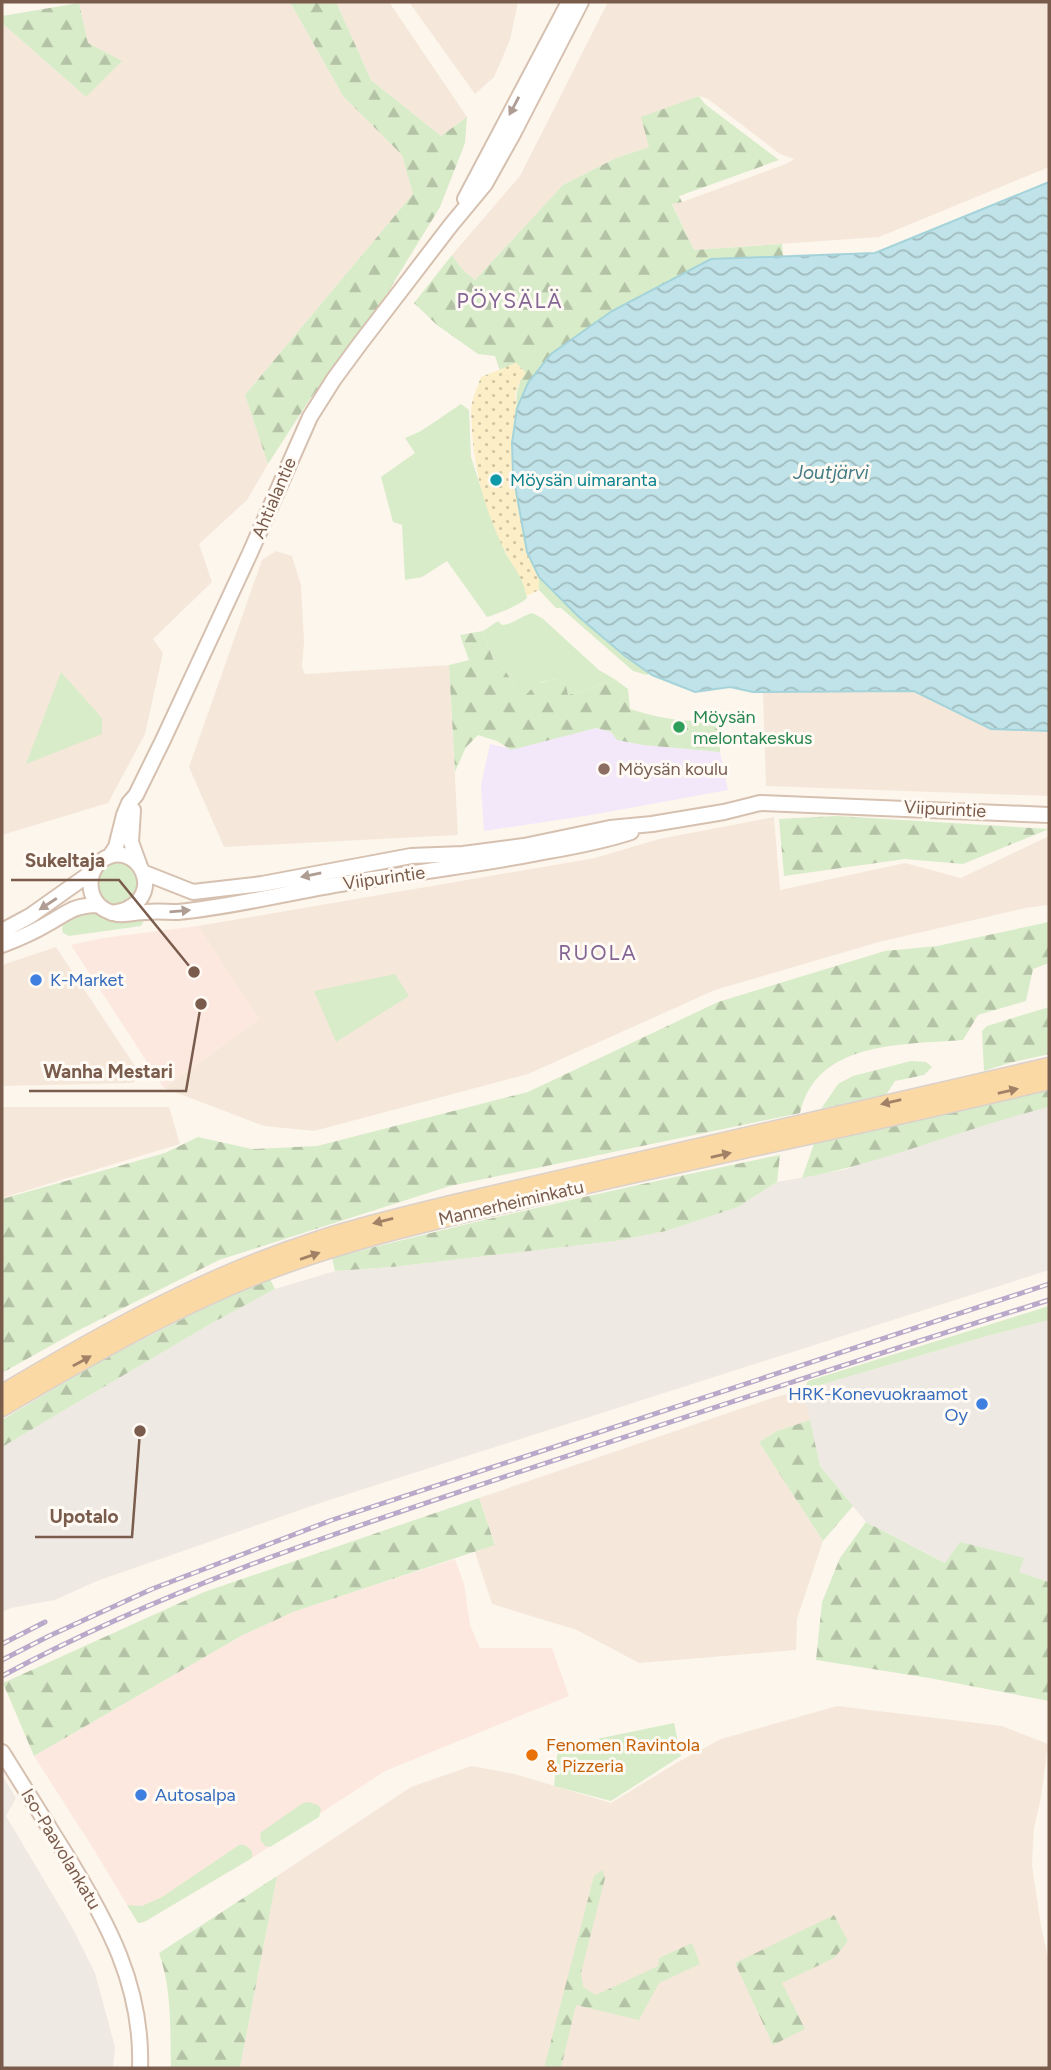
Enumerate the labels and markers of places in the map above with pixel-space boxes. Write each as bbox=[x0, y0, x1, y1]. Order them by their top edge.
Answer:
place label: Möysän uimaranta bbox=[510, 469, 657, 491]
marker: Möysän uimaranta bbox=[488, 472, 504, 488]
place label: Möysän melontakeskus bbox=[693, 706, 812, 749]
marker: Möysän melontakeskus bbox=[671, 719, 687, 735]
place label: Möysän koulu bbox=[618, 758, 728, 780]
marker: Möysän koulu bbox=[596, 761, 612, 777]
callout: Sukeltaja bbox=[11, 840, 119, 880]
place label: K-Market bbox=[50, 969, 124, 991]
marker: K-Market bbox=[28, 972, 44, 988]
callout: Wanha Mestari bbox=[29, 1051, 186, 1091]
place label: HRK-Konevuokraamot Oy bbox=[788, 1383, 969, 1426]
marker: HRK-Konevuokraamot Oy bbox=[974, 1396, 990, 1412]
callout: Upotalo bbox=[35, 1497, 132, 1537]
place label: Fenomen Ravintola & Pizzeria bbox=[546, 1734, 700, 1777]
marker: Fenomen Ravintola & Pizzeria bbox=[524, 1747, 540, 1763]
place label: Autosalpa bbox=[155, 1784, 236, 1806]
marker: Autosalpa bbox=[133, 1787, 149, 1803]

